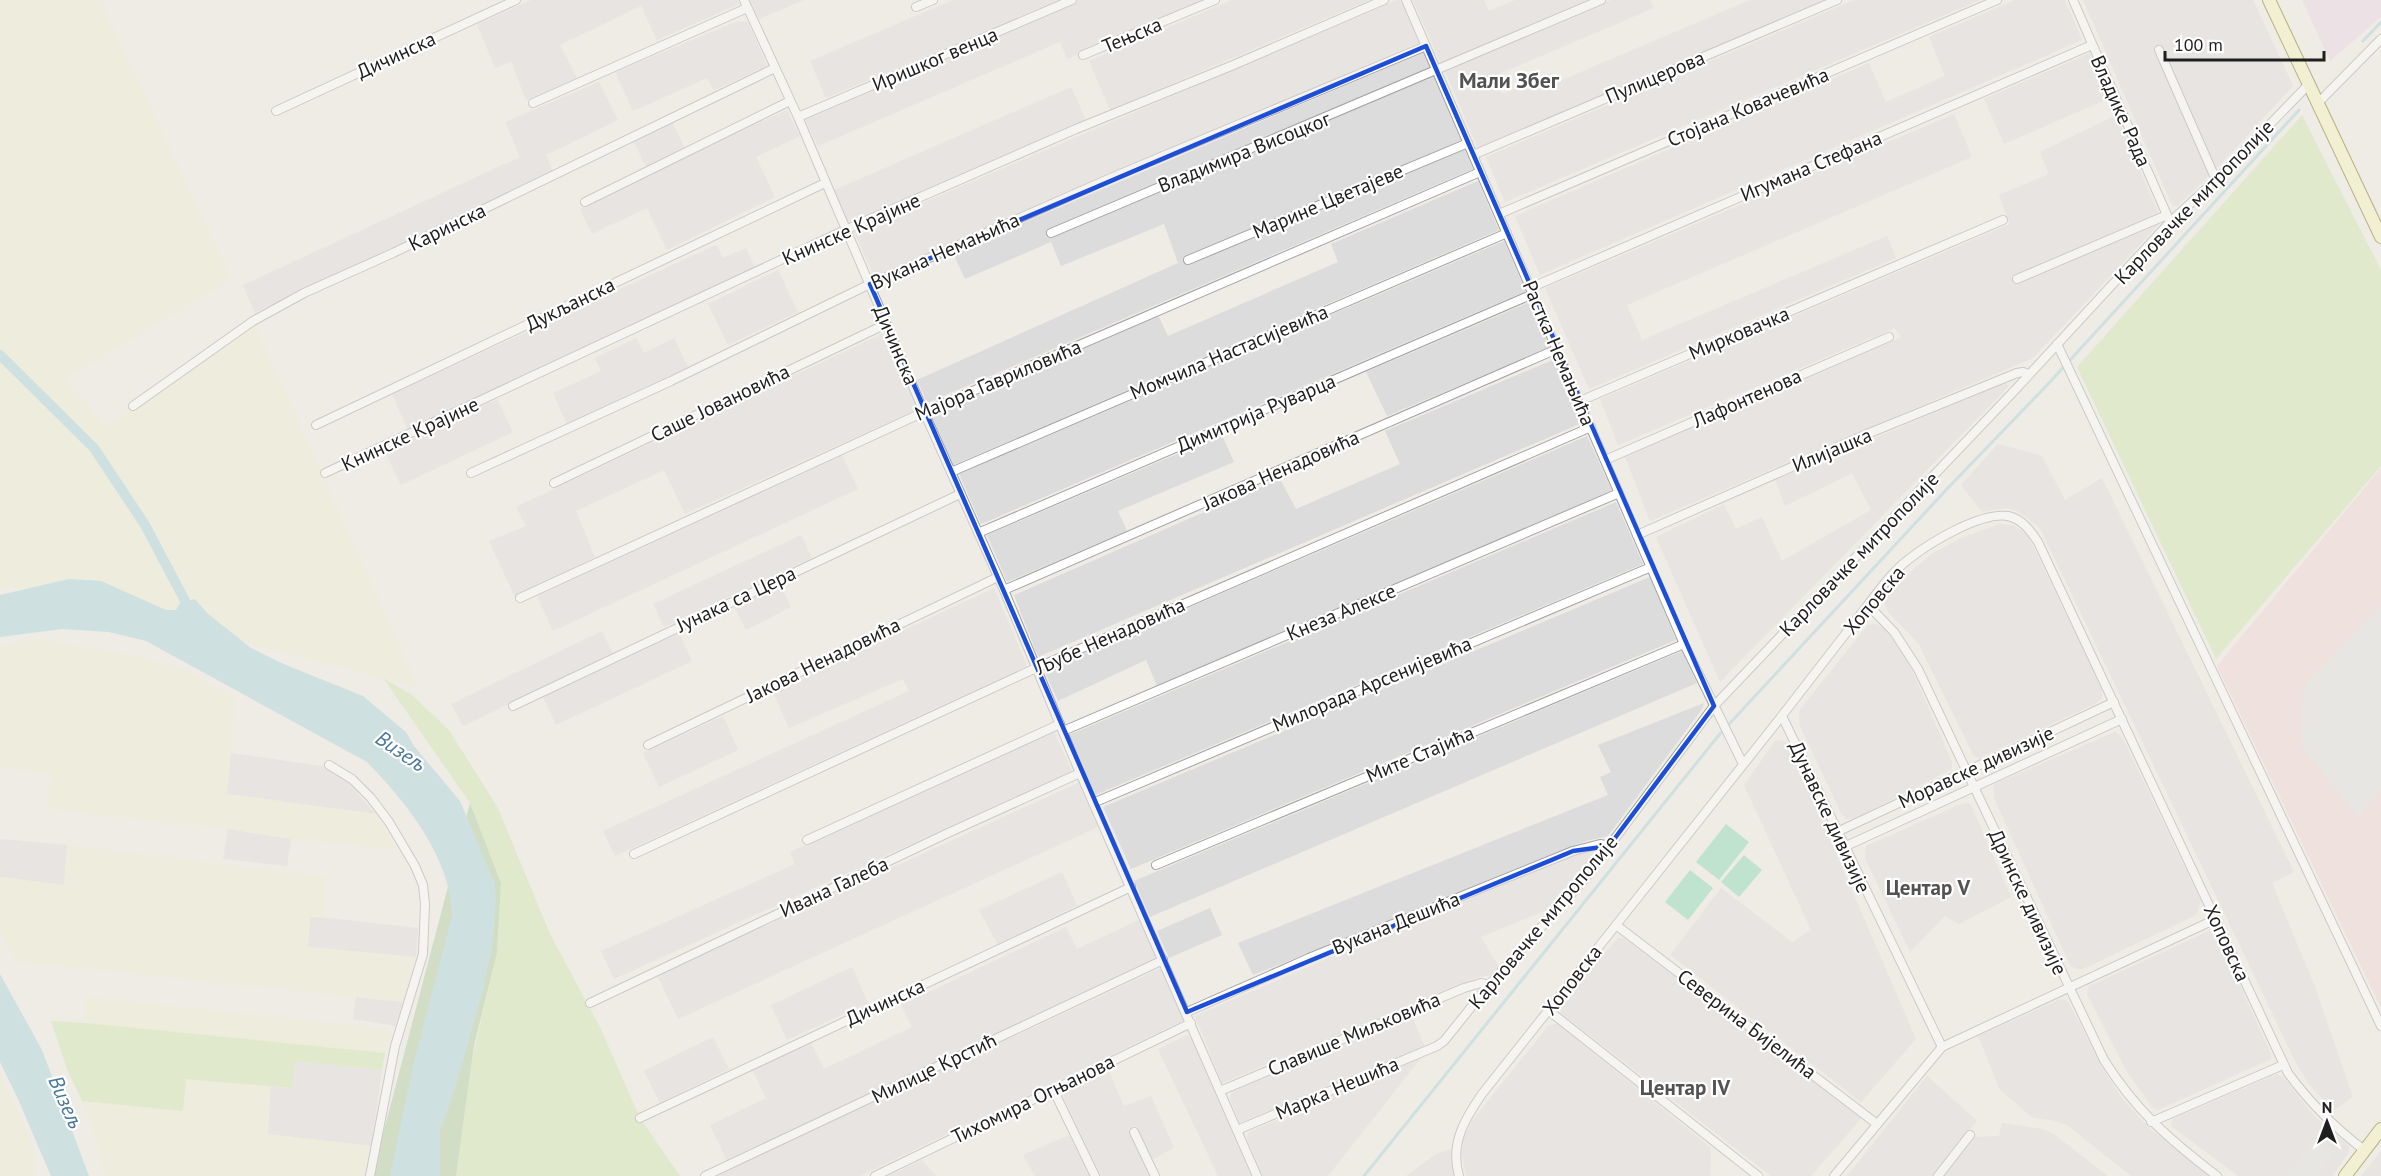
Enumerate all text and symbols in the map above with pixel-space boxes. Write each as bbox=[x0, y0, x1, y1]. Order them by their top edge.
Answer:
street label: Тењска bbox=[1098, 11, 1166, 59]
street label: Иришког венца bbox=[868, 21, 1002, 97]
scale bar bbox=[2165, 24, 2324, 62]
street label: Дичинска bbox=[352, 25, 440, 85]
text: 100 m bbox=[2174, 33, 2223, 56]
street label: Пулицерова bbox=[1601, 44, 1709, 110]
street label: Владике Рада bbox=[2085, 51, 2157, 171]
street label: Стојана Ковачевића bbox=[1663, 61, 1833, 153]
district label: Мали Збег bbox=[1459, 66, 1560, 94]
street label: Владимира Висоцког bbox=[1154, 105, 1335, 198]
street label: Карловачке митрополије bbox=[2108, 114, 2280, 290]
street label: Игумана Стефана bbox=[1736, 124, 1886, 208]
street label: Марине Цветајеве bbox=[1249, 158, 1407, 244]
street label: Книнске Крајине bbox=[778, 187, 924, 271]
street label: Каринска bbox=[404, 197, 490, 257]
street label: Вукана Немањића bbox=[867, 207, 1023, 295]
street label: Дукљанска bbox=[521, 271, 619, 337]
street label: Растка Немањића bbox=[1517, 276, 1601, 430]
street label: Момчила Настасијевића bbox=[1126, 298, 1332, 406]
street label: Мирковачка bbox=[1685, 300, 1793, 366]
street label: Дичинска bbox=[868, 301, 924, 389]
street label: Мајора Гавриловића bbox=[911, 333, 1085, 427]
street label: Саше Јовановића bbox=[646, 358, 794, 448]
street label: Лафонтенова bbox=[1687, 362, 1806, 434]
street label: Димитрија Руварца bbox=[1172, 368, 1340, 458]
street label: Книнске Крајине bbox=[337, 391, 483, 477]
street label: Илијашка bbox=[1788, 422, 1876, 478]
street label: Јакова Ненадовића bbox=[1198, 424, 1363, 517]
street label: Карловачке митрополије bbox=[1773, 466, 1945, 642]
street label: Јунака са Цера bbox=[671, 560, 800, 638]
street label: Хоповска bbox=[1838, 560, 1910, 640]
street label: Кнеза Алексе bbox=[1282, 577, 1400, 647]
street label: Љубе Ненадовића bbox=[1030, 591, 1189, 681]
street label: Јакова Ненадовића bbox=[741, 611, 905, 709]
street label: Милорада Арсенијевића bbox=[1268, 630, 1476, 738]
street label: Мите Стајића bbox=[1362, 720, 1478, 788]
street label: Моравске дивизије bbox=[1894, 720, 2058, 814]
water label: Визељ bbox=[371, 724, 431, 778]
street label: Дунавске дивизије bbox=[1783, 737, 1877, 897]
street label: Дринске дивизије bbox=[1983, 825, 2073, 979]
street label: Карловачке митрополије bbox=[1463, 830, 1623, 1014]
street label: Ивана Галеба bbox=[775, 850, 893, 924]
district label: Центар V bbox=[1886, 874, 1971, 901]
street label: Вукана Дешића bbox=[1328, 886, 1464, 960]
street label: Хоповска bbox=[2198, 900, 2256, 986]
street label: Хоповска bbox=[1536, 940, 1608, 1020]
street label: Северина Бијелића bbox=[1672, 963, 1822, 1085]
street label: Дичинска bbox=[841, 972, 929, 1032]
street label: Славише Миљковића bbox=[1264, 986, 1444, 1082]
street label: Милице Крстић bbox=[867, 1027, 1001, 1109]
street label: Тихомира Огњанова bbox=[947, 1048, 1119, 1150]
street label: Марка Нешића bbox=[1271, 1050, 1403, 1126]
water label: Визељ bbox=[42, 1071, 90, 1133]
district label: Центар IV bbox=[1640, 1074, 1731, 1101]
north arrow bbox=[2297, 1092, 2357, 1152]
text: N bbox=[2322, 1097, 2332, 1117]

